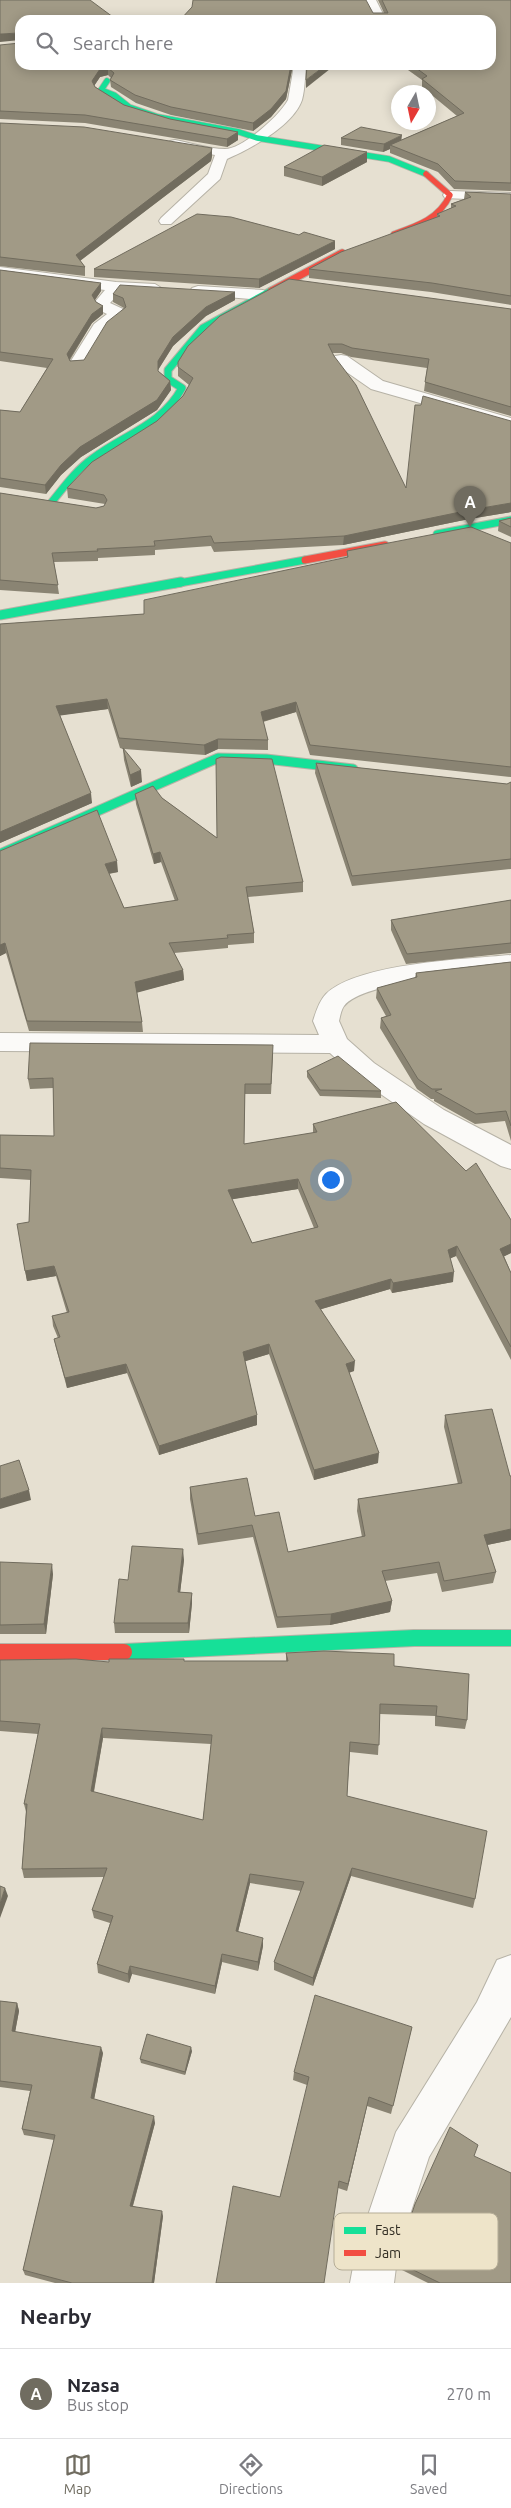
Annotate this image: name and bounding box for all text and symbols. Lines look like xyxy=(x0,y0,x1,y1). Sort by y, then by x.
search box xyxy=(15,15,496,70)
icon: search xyxy=(33,29,61,57)
text: Search here xyxy=(73,32,173,54)
north arrow xyxy=(391,85,436,130)
pin: A xyxy=(454,486,486,527)
your location xyxy=(318,1167,344,1193)
legend xyxy=(334,2213,498,2270)
text: Fast xyxy=(375,2222,401,2238)
text: Jam xyxy=(375,2245,401,2261)
text: Nearby xyxy=(20,2304,91,2328)
text: Nzasa xyxy=(67,2374,120,2396)
text: A xyxy=(30,2385,42,2403)
text: 270 m xyxy=(446,2385,491,2403)
text: Bus stop xyxy=(67,2396,129,2414)
tab: Map xyxy=(64,2451,92,2497)
tab: Directions xyxy=(219,2451,283,2497)
tab: Saved xyxy=(410,2451,447,2497)

